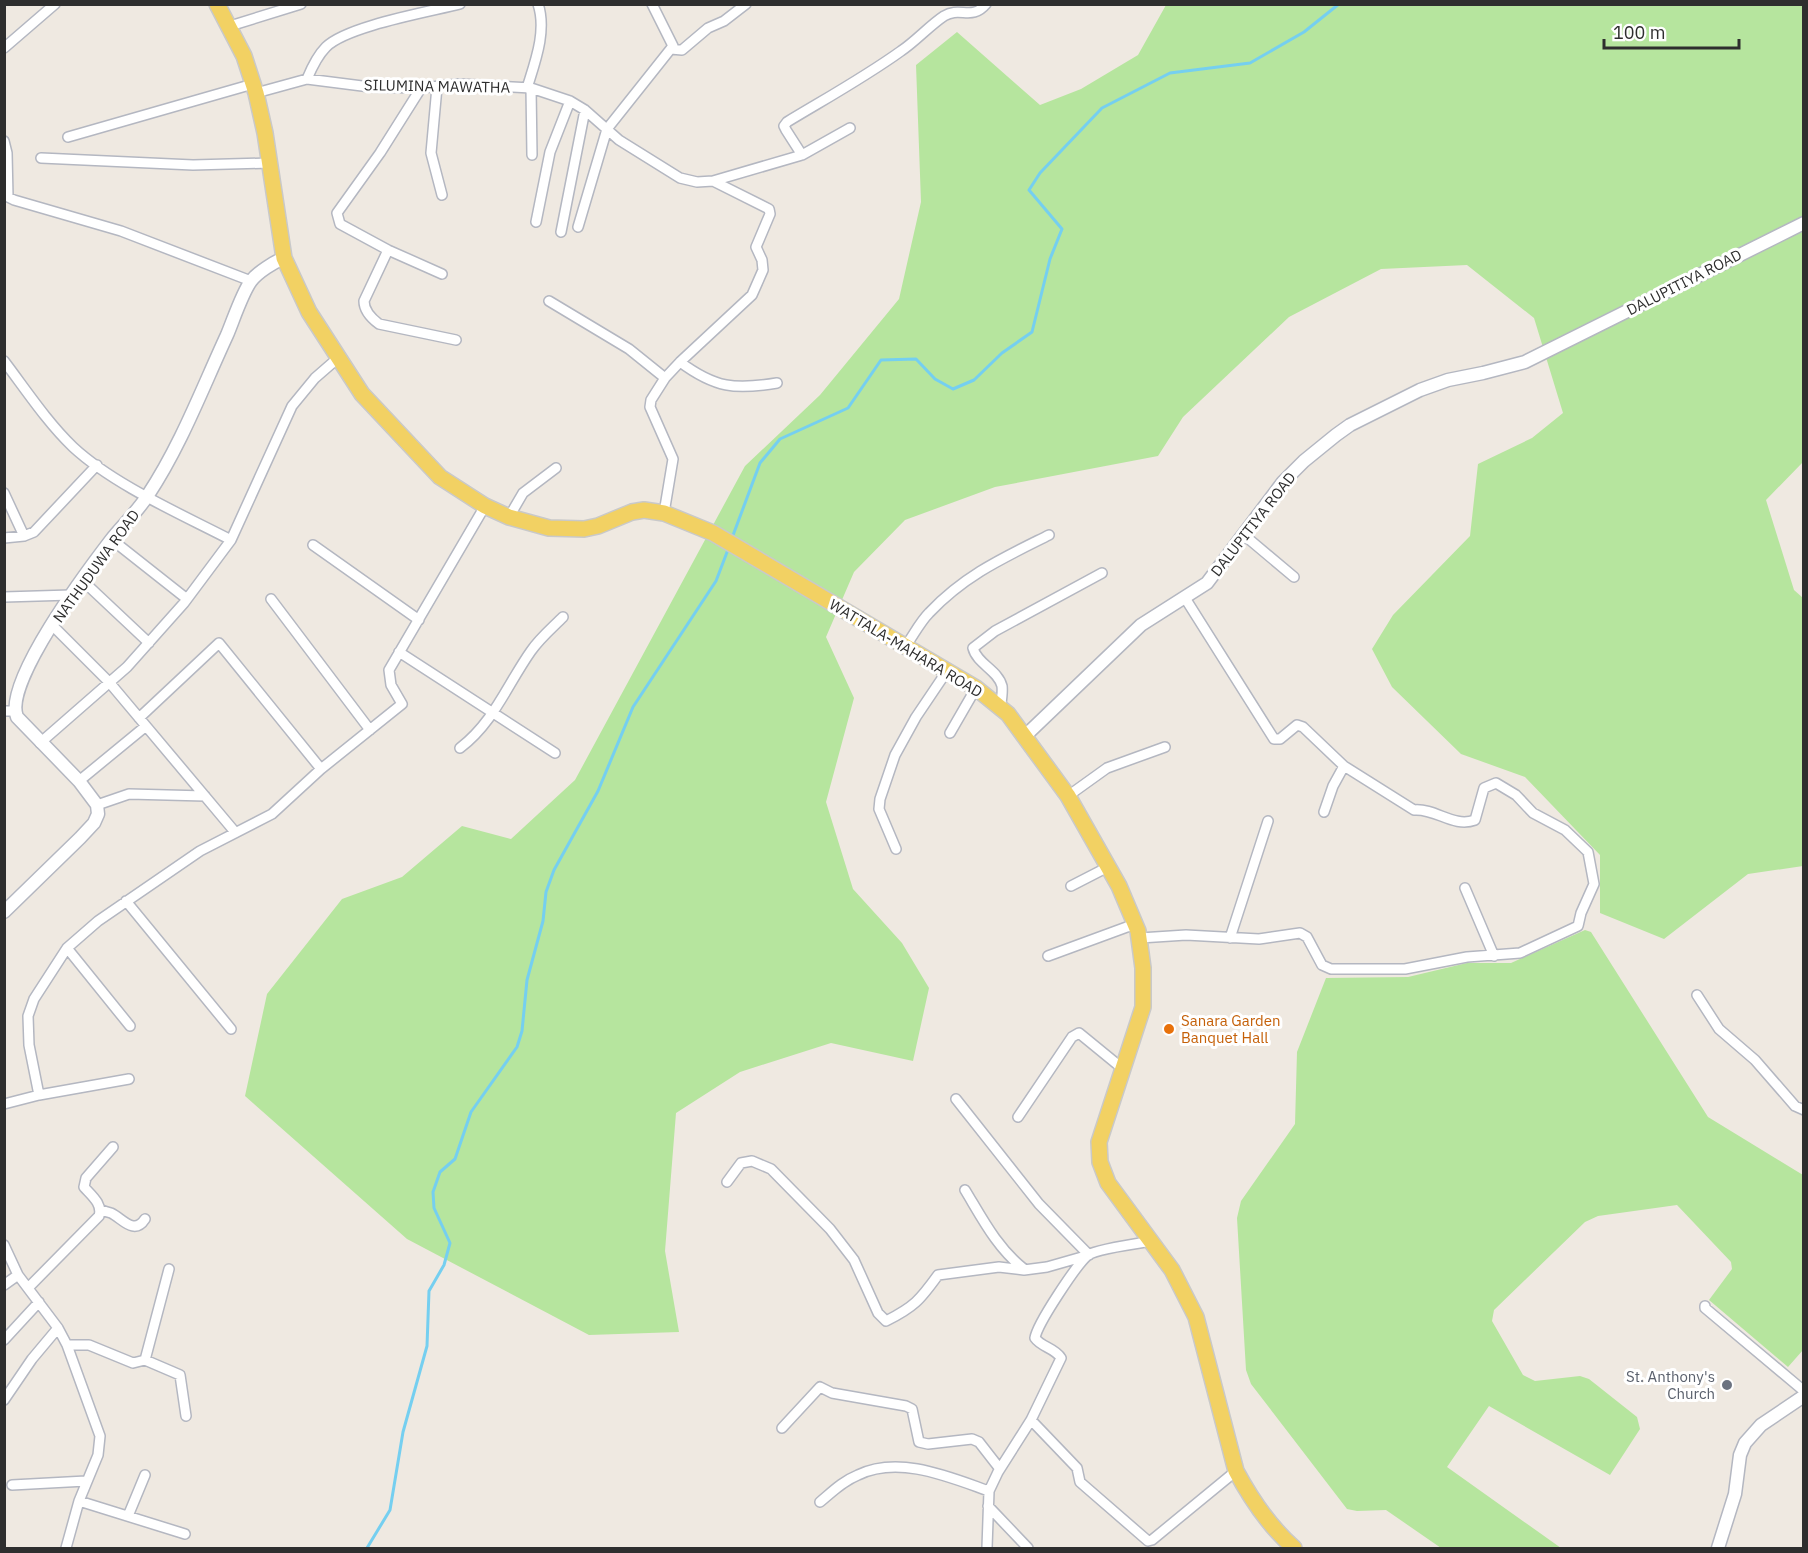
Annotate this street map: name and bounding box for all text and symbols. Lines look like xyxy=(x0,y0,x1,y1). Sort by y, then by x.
scale bar xyxy=(1604,12,1739,50)
text: 100 m xyxy=(1613,21,1665,44)
street label: SILUMINA MAWATHA xyxy=(364,75,511,97)
street label: DALUPITIYA ROAD xyxy=(1623,245,1745,319)
street label: DALUPITIYA ROAD xyxy=(1206,468,1300,580)
street label: NATHUDUWA ROAD xyxy=(49,506,143,626)
street label: WATTALA-MAHARA ROAD xyxy=(826,595,986,701)
place label: Sanara Garden Banquet Hall xyxy=(1181,1011,1281,1047)
marker: Sanara Garden Banquet Hall xyxy=(1162,1022,1176,1036)
place label: St. Anthony's Church xyxy=(1626,1367,1715,1403)
marker: St. Anthony's Church xyxy=(1720,1378,1734,1392)

